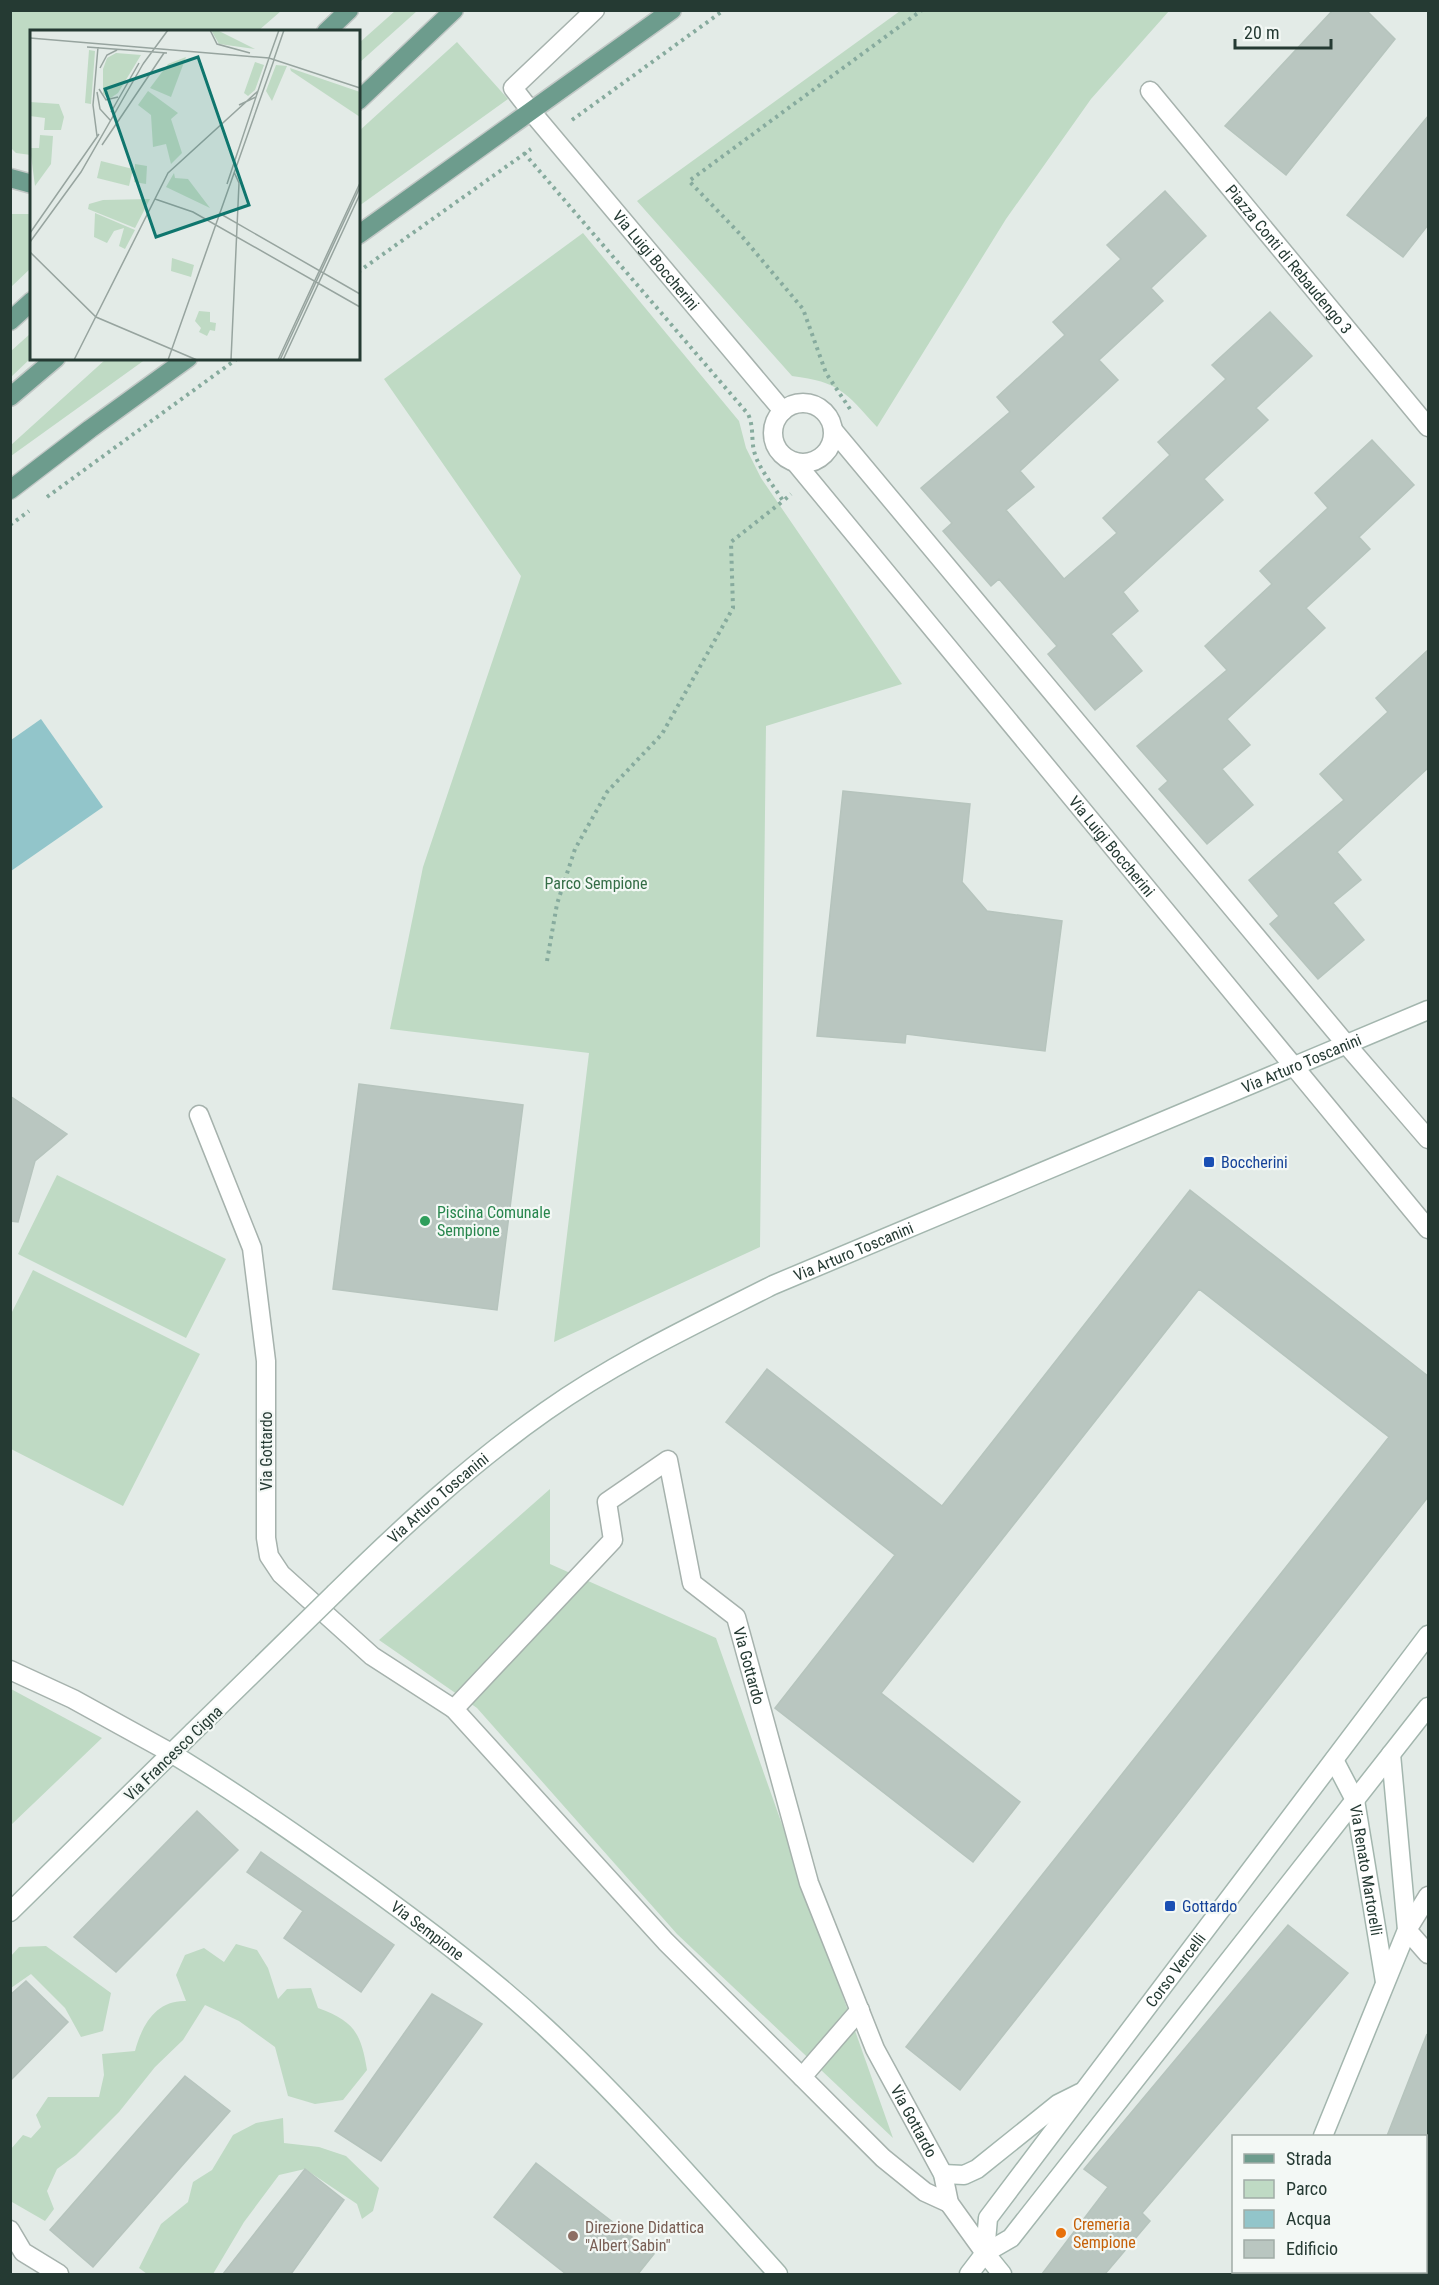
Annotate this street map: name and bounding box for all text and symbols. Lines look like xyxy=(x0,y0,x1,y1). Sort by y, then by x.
scale bar xyxy=(1235,12,1331,50)
text: 20 m xyxy=(1244,22,1279,43)
inset map xyxy=(30,30,360,360)
street label: Piazza Conti di Rebaudengo 3 xyxy=(1221,181,1356,338)
street label: Via Luigi Boccherini xyxy=(608,207,703,314)
street label: Via Luigi Boccherini xyxy=(1065,792,1159,901)
park label: Parco Sempione xyxy=(545,874,647,893)
street label: Via Arturo Toscanini xyxy=(1239,1030,1364,1097)
place label: Boccherini xyxy=(1221,1153,1288,1172)
marker: Boccherini xyxy=(1202,1155,1216,1169)
place label: Piscina Comunale Sempione xyxy=(437,1203,550,1240)
marker: Piscina Comunale Sempione xyxy=(418,1214,432,1228)
street label: Via Arturo Toscanini xyxy=(791,1218,916,1285)
street label: Via Gottardo xyxy=(257,1411,276,1491)
street label: Via Arturo Toscanini xyxy=(384,1449,492,1547)
street label: Via Gottardo xyxy=(729,1625,769,1707)
street label: Via Francesco Cigna xyxy=(120,1702,226,1805)
street label: Via Renato Martorelli xyxy=(1346,1803,1386,1937)
street label: Via Sempione xyxy=(387,1897,468,1964)
place label: Gottardo xyxy=(1182,1897,1237,1916)
marker: Gottardo xyxy=(1163,1899,1177,1913)
street label: Corso Vercelli xyxy=(1142,1929,1210,2011)
street label: Via Gottardo xyxy=(886,2082,941,2161)
legend xyxy=(1232,2135,1427,2273)
text: Strada xyxy=(1286,2148,1332,2169)
text: Parco xyxy=(1286,2178,1327,2199)
text: Acqua xyxy=(1286,2208,1331,2229)
place label: Cremeria Sempione xyxy=(1073,2215,1136,2252)
place label: Direzione Didattica "Albert Sabin" xyxy=(585,2218,704,2255)
marker: Cremeria Sempione xyxy=(1054,2226,1068,2240)
marker: Direzione Didattica "Albert Sabin" xyxy=(566,2229,580,2243)
text: Edificio xyxy=(1286,2238,1338,2259)

